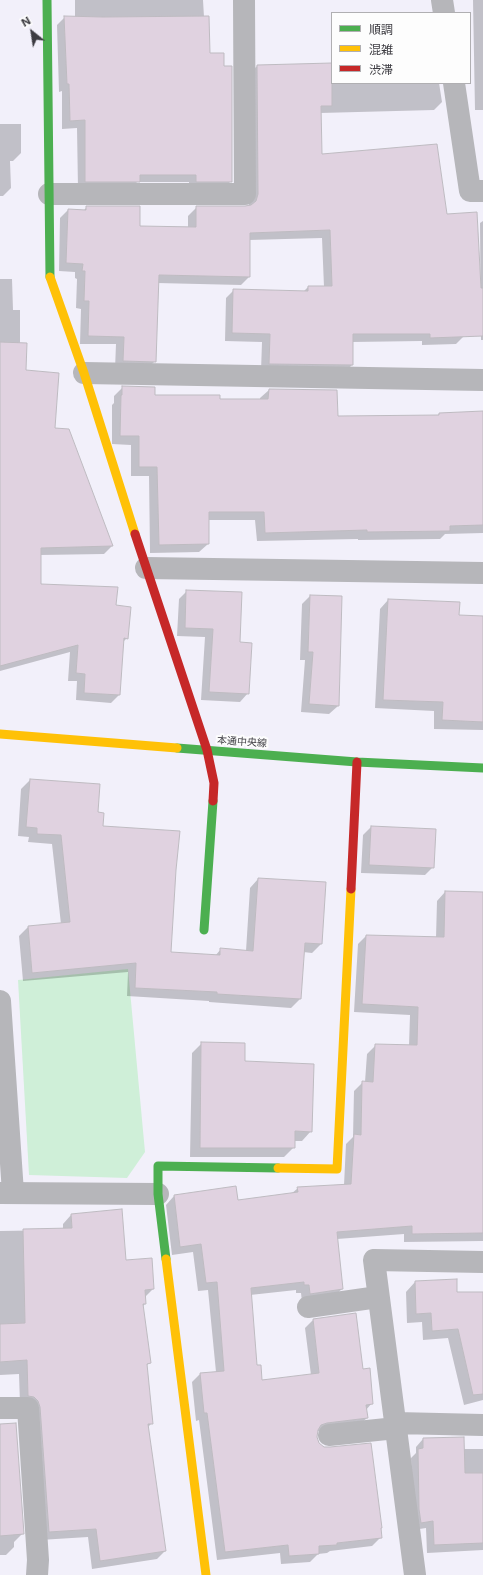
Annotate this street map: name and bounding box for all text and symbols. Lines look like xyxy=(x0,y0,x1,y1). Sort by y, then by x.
north arrow xyxy=(12,12,52,52)
legend xyxy=(331,12,471,84)
text: N xyxy=(19,13,33,30)
text: 順調 xyxy=(369,22,393,37)
text: 混雑 xyxy=(369,42,393,57)
text: 渋滞 xyxy=(369,62,393,77)
street label: 本通中央線 xyxy=(217,734,267,750)

